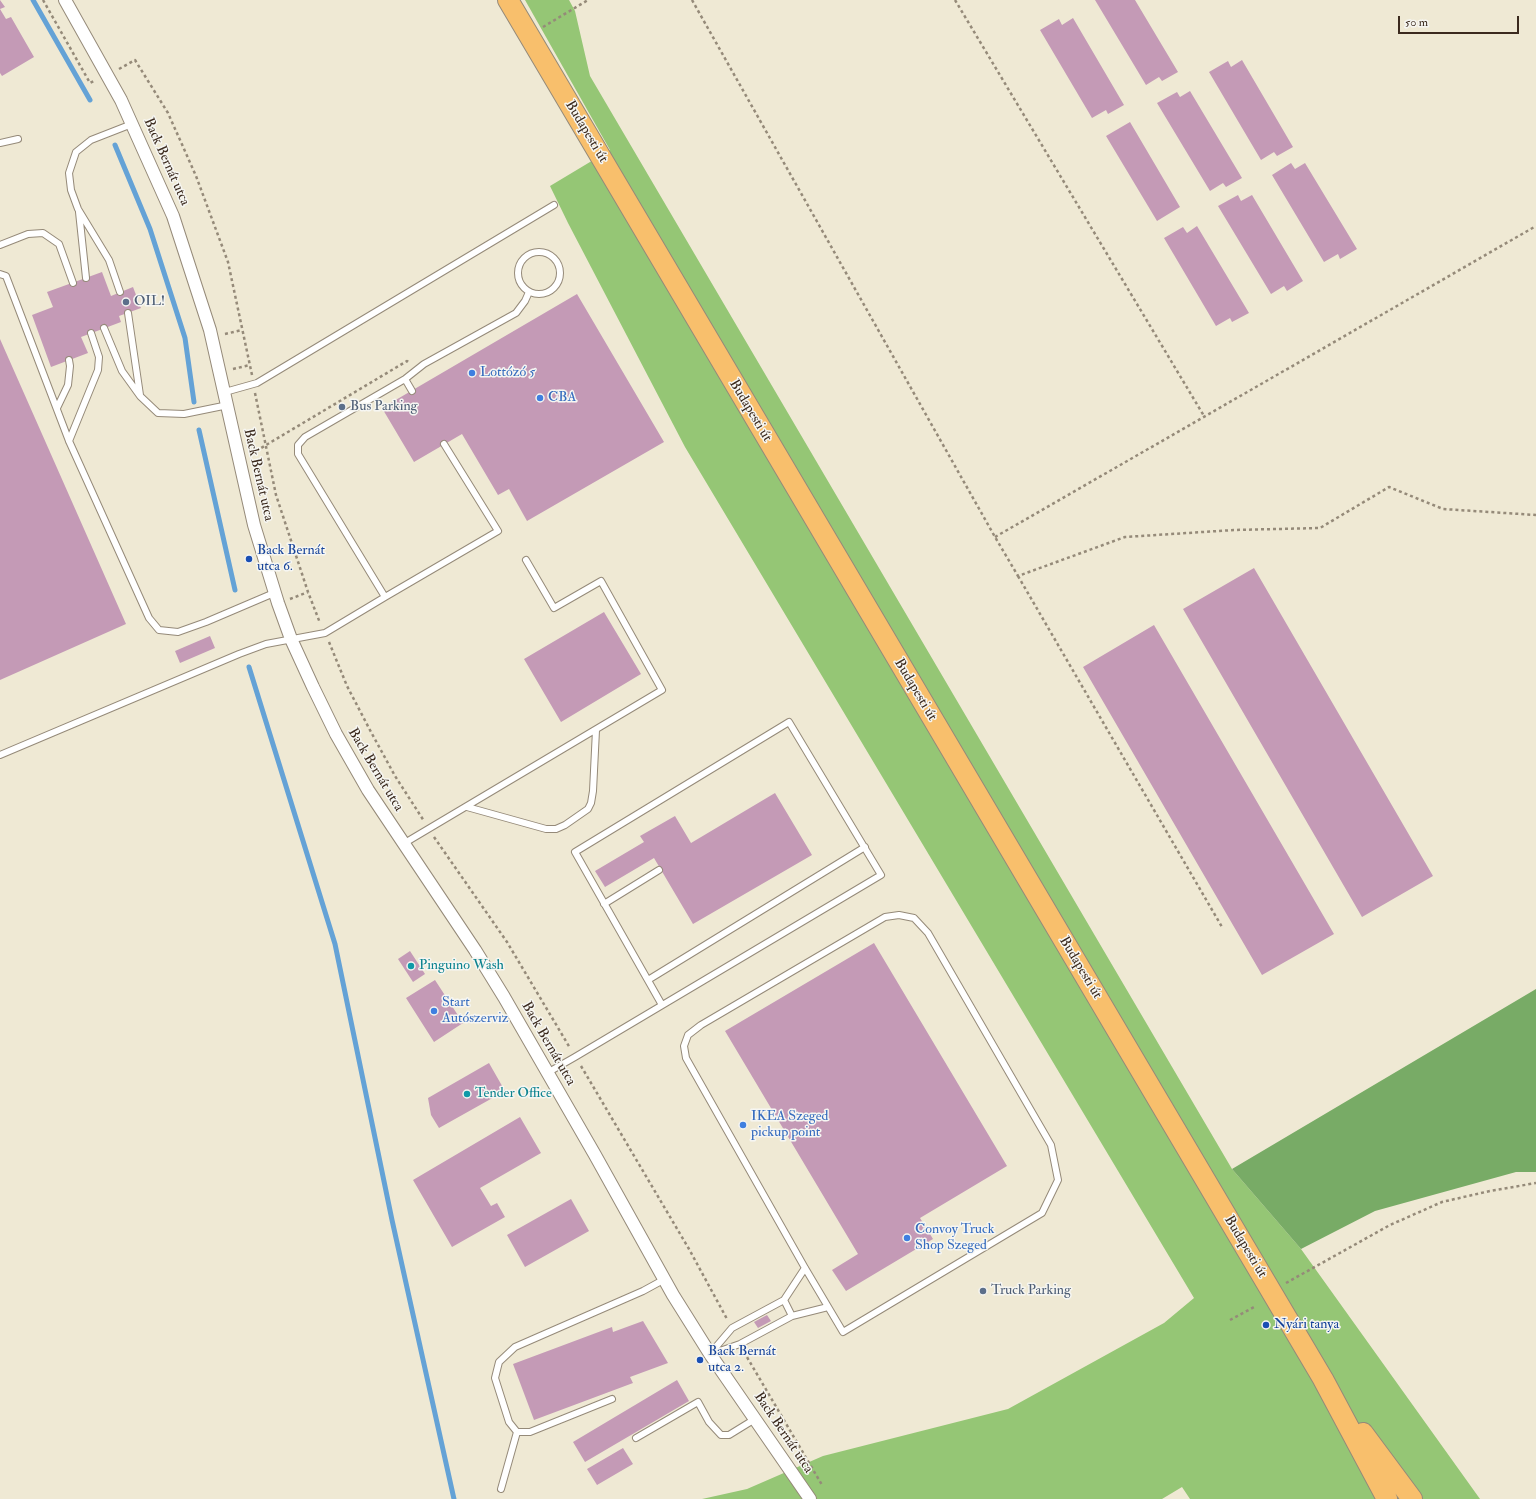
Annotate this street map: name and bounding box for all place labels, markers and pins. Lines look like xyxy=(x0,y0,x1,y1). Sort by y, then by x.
place label: OIL! xyxy=(134,294,165,310)
marker: OIL! xyxy=(121,297,131,307)
place label: Lottózó 5 xyxy=(480,365,535,381)
marker: Lottózó 5 xyxy=(467,368,477,378)
place label: CBA xyxy=(548,390,576,406)
marker: CBA xyxy=(535,393,545,403)
place label: Bus Parking xyxy=(350,399,417,415)
marker: Bus Parking xyxy=(337,402,347,412)
place label: Back Bernát utca 6. xyxy=(257,543,325,576)
marker: Back Bernát utca 6. xyxy=(244,554,254,564)
place label: Pinguino Wash xyxy=(419,958,504,974)
marker: Pinguino Wash xyxy=(406,961,416,971)
place label: Start Autószerviz xyxy=(442,995,509,1028)
marker: Start Autószerviz xyxy=(429,1006,439,1016)
place label: Tender Office xyxy=(475,1086,552,1102)
marker: Tender Office xyxy=(462,1089,472,1099)
place label: IKEA Szeged pickup point xyxy=(751,1109,828,1142)
marker: IKEA Szeged pickup point xyxy=(738,1120,748,1130)
place label: Convoy Truck Shop Szeged xyxy=(915,1222,994,1254)
marker: Convoy Truck Shop Szeged xyxy=(902,1233,912,1243)
place label: Truck Parking xyxy=(991,1283,1071,1299)
marker: Truck Parking xyxy=(978,1286,988,1296)
place label: Nyári tanya xyxy=(1274,1317,1339,1333)
marker: Nyári tanya xyxy=(1261,1320,1271,1330)
place label: Back Bernát utca 2. xyxy=(708,1344,776,1376)
marker: Back Bernát utca 2. xyxy=(695,1355,705,1365)

